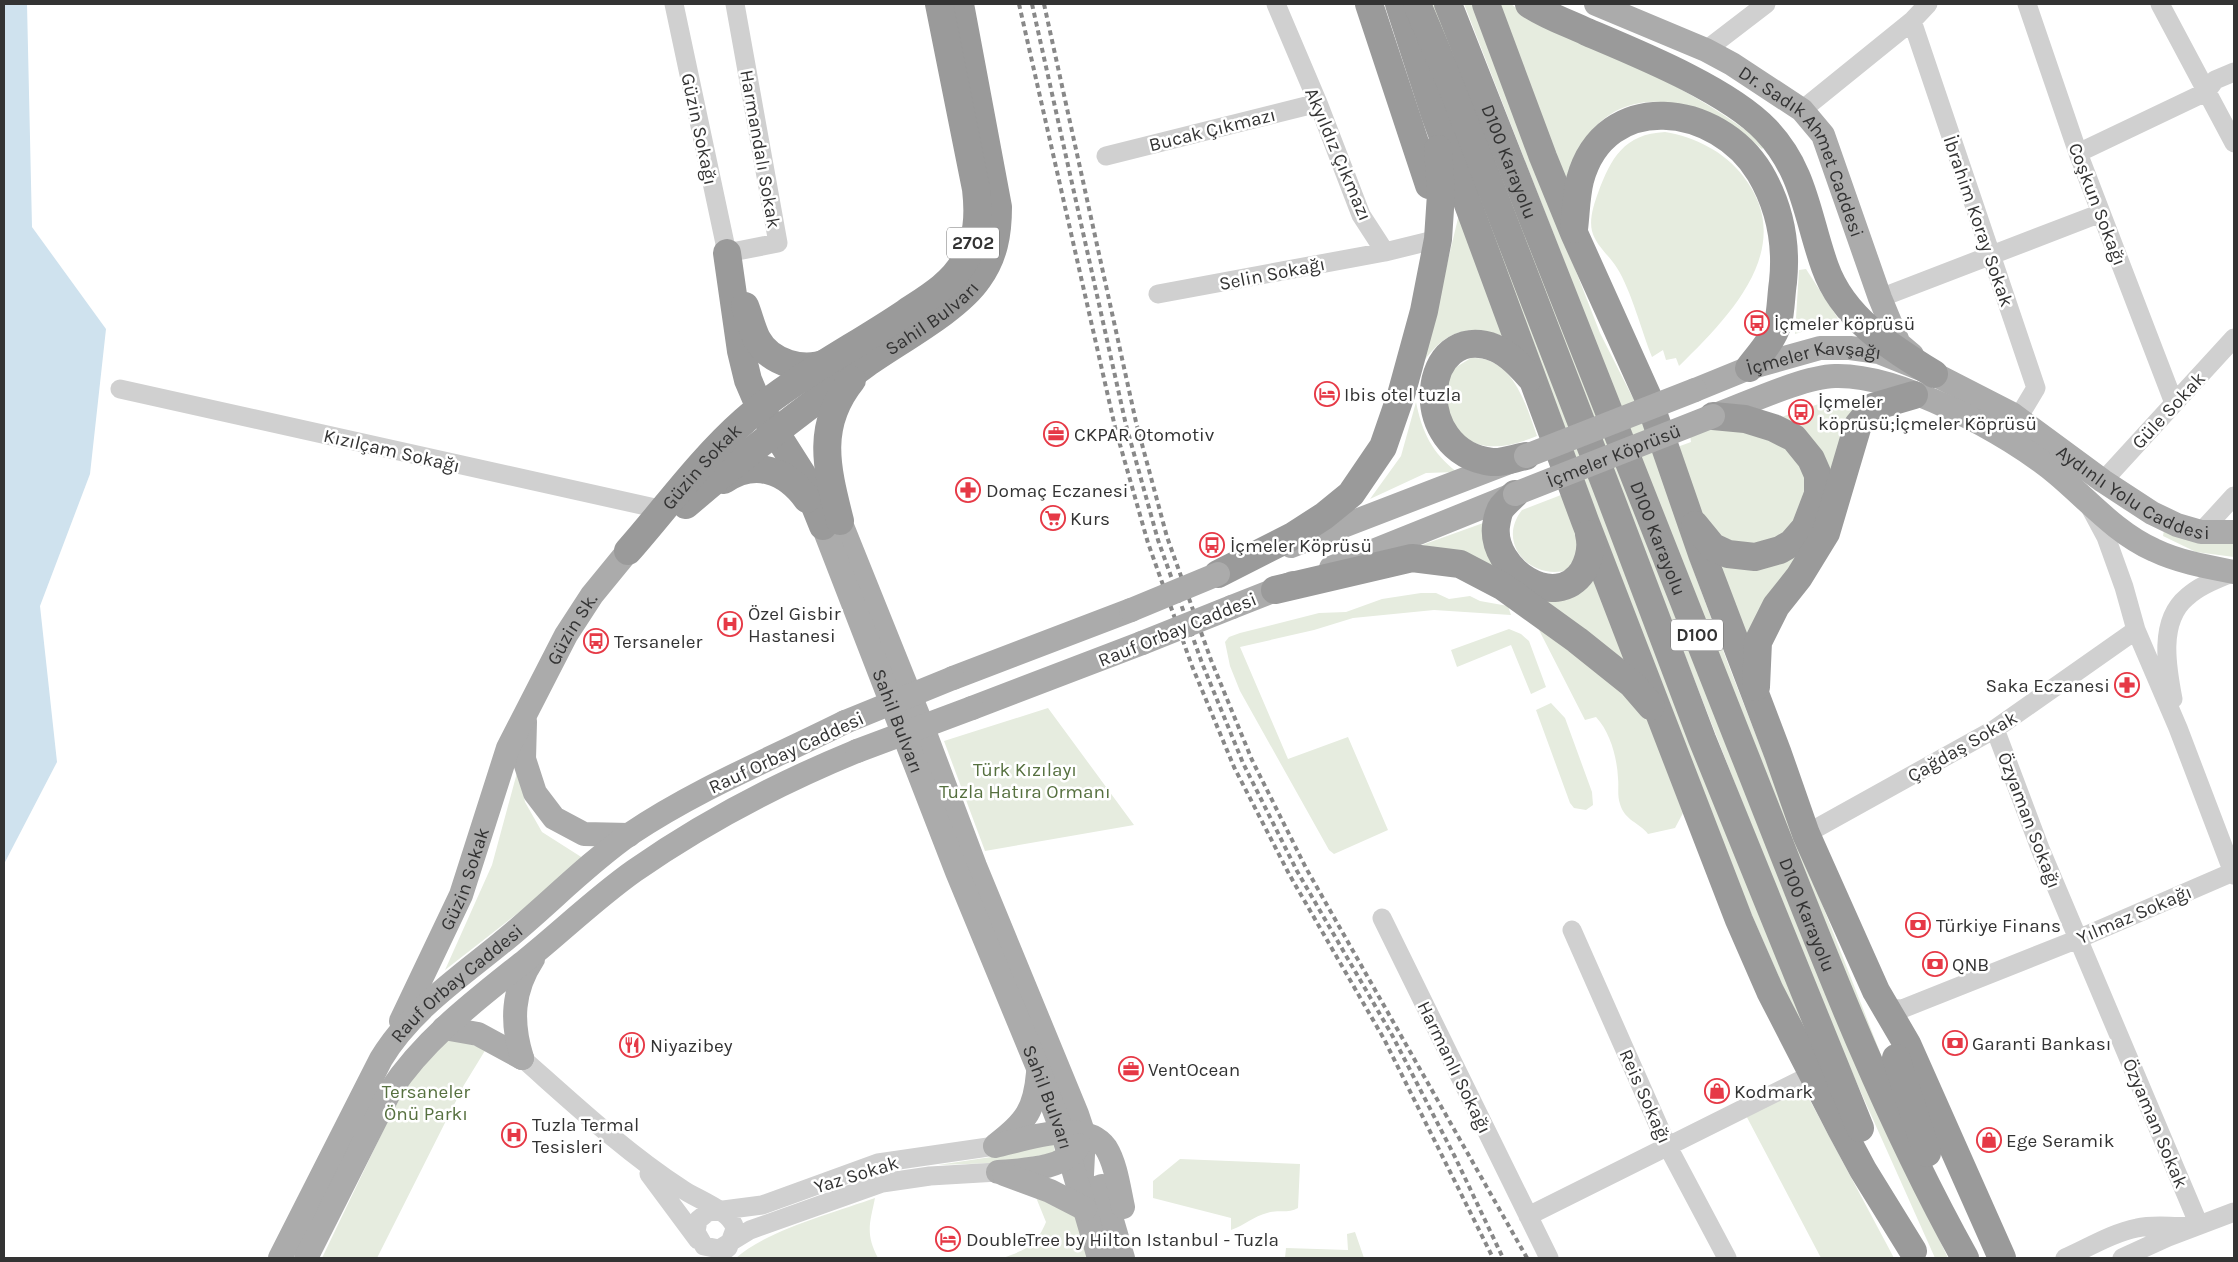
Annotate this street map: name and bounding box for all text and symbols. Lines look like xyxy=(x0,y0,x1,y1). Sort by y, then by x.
street label: Dr. Sadık Ahmet Caddesi xyxy=(1734,61,1868,240)
street label: Harmandalı Sokak xyxy=(735,68,785,230)
street label: Güzin Sokağı xyxy=(676,71,722,187)
street label: Akyıldız Çıkmazı xyxy=(1300,84,1376,224)
street label: D100 Karayolu xyxy=(1476,101,1541,222)
street label: Bucak Çıkmazı xyxy=(1147,104,1278,156)
street label: İbrahim Koray Sokak xyxy=(1938,133,2018,310)
street label: Coşkun Sokağı xyxy=(2064,140,2131,269)
road number: 2702 xyxy=(947,228,999,258)
street label: Selin Sokağı xyxy=(1217,253,1327,295)
street label: Sahil Bulvarı xyxy=(881,277,984,360)
bus stop icon: İçmeler köprüsü xyxy=(1744,310,1770,336)
place label: İçmeler köprüsü xyxy=(1774,313,1915,335)
street label: İçmeler Kavşağı xyxy=(1744,337,1883,380)
street label: Güle Sokak xyxy=(2128,367,2210,454)
hotel icon: Ibis otel tuzla xyxy=(1314,381,1340,407)
place label: Ibis otel tuzla xyxy=(1344,384,1461,406)
place label: İçmeler köprüsü;İçmeler Köprüsü xyxy=(1818,391,2037,435)
bus stop icon: İçmeler köprüsü;İçmeler Köprüsü xyxy=(1788,399,1814,425)
street label: Güzin Sokak xyxy=(658,419,746,514)
street label: İçmeler Köprüsü xyxy=(1544,420,1684,492)
office icon: CKPAR Otomotiv xyxy=(1043,421,1069,447)
place label: CKPAR Otomotiv xyxy=(1074,424,1215,446)
street label: Kızılçam Sokağı xyxy=(321,425,462,477)
street label: Aydınlı Yolu Caddesi xyxy=(2052,441,2210,544)
pharmacy icon: Domaç Eczanesi xyxy=(955,477,981,503)
street label: D100 Karayolu xyxy=(1625,478,1690,599)
place label: Domaç Eczanesi xyxy=(986,480,1128,502)
supermarket icon: Kurs xyxy=(1040,505,1066,531)
place label: Kurs xyxy=(1070,508,1110,530)
bus stop icon: İçmeler Köprüsü xyxy=(1199,532,1225,558)
place label: İçmeler Köprüsü xyxy=(1230,535,1372,557)
street label: Rauf Orbay Caddesi xyxy=(1095,588,1260,672)
street label: Güzin Sk. xyxy=(543,589,602,669)
place label: Özel Gisbir Hastanesi xyxy=(748,603,841,647)
hospital icon: Özel Gisbir Hastanesi xyxy=(717,611,743,637)
road number: D100 xyxy=(1671,620,1723,650)
bus stop icon: Tersaneler xyxy=(583,628,609,654)
place label: Tersaneler xyxy=(614,631,702,653)
street label: Sahil Bulvarı xyxy=(867,666,928,777)
pharmacy icon: Saka Eczanesi xyxy=(2114,672,2140,698)
place label: Saka Eczanesi xyxy=(1986,675,2110,697)
street label: Çağdaş Sokak xyxy=(1904,706,2021,787)
street label: Rauf Orbay Caddesi xyxy=(705,707,868,799)
street label: Özyaman Sokağı xyxy=(1993,749,2065,892)
park label: Türk Kızılayı Tuzla Hatıra Ormanı xyxy=(939,759,1111,803)
street label: Güzin Sokak xyxy=(436,824,494,934)
street label: D100 Karayolu xyxy=(1774,854,1840,975)
street label: Yılmaz Sokağı xyxy=(2074,881,2195,949)
bank icon: Türkiye Finans xyxy=(1905,912,1931,938)
place label: Türkiye Finans xyxy=(1936,915,2061,937)
street label: Rauf Orbay Caddesi xyxy=(386,920,528,1047)
bank icon: QNB xyxy=(1922,951,1948,977)
place label: QNB xyxy=(1952,954,1989,976)
street label: Harmanlı Sokağı xyxy=(1413,998,1496,1137)
bank icon: Garanti Bankası xyxy=(1942,1030,1968,1056)
restaurant icon: Niyazibey xyxy=(619,1032,645,1058)
place label: Garanti Bankası xyxy=(1972,1033,2111,1055)
place label: Niyazibey xyxy=(650,1035,733,1057)
street label: Sahil Bulvarı xyxy=(1018,1042,1077,1152)
street label: Reis Sokağı xyxy=(1615,1046,1676,1147)
street label: Özyaman Sokak xyxy=(2118,1055,2192,1192)
office icon: VentOcean xyxy=(1118,1056,1144,1082)
place label: VentOcean xyxy=(1148,1059,1240,1081)
shop icon: Kodmark xyxy=(1704,1078,1730,1104)
park label: Tersaneler Önü Parkı xyxy=(382,1081,470,1125)
place label: Kodmark xyxy=(1734,1081,1813,1103)
place label: Tuzla Termal Tesisleri xyxy=(532,1114,639,1158)
hospital icon: Tuzla Termal Tesisleri xyxy=(501,1122,527,1148)
shop icon: Ege Seramik xyxy=(1976,1127,2002,1153)
place label: Ege Seramik xyxy=(2006,1130,2115,1152)
street label: Yaz Sokak xyxy=(811,1152,901,1198)
hotel icon: DoubleTree by Hilton Istanbul - Tuzla xyxy=(935,1226,961,1252)
place label: DoubleTree by Hilton Istanbul - Tuzla xyxy=(966,1229,1279,1251)

